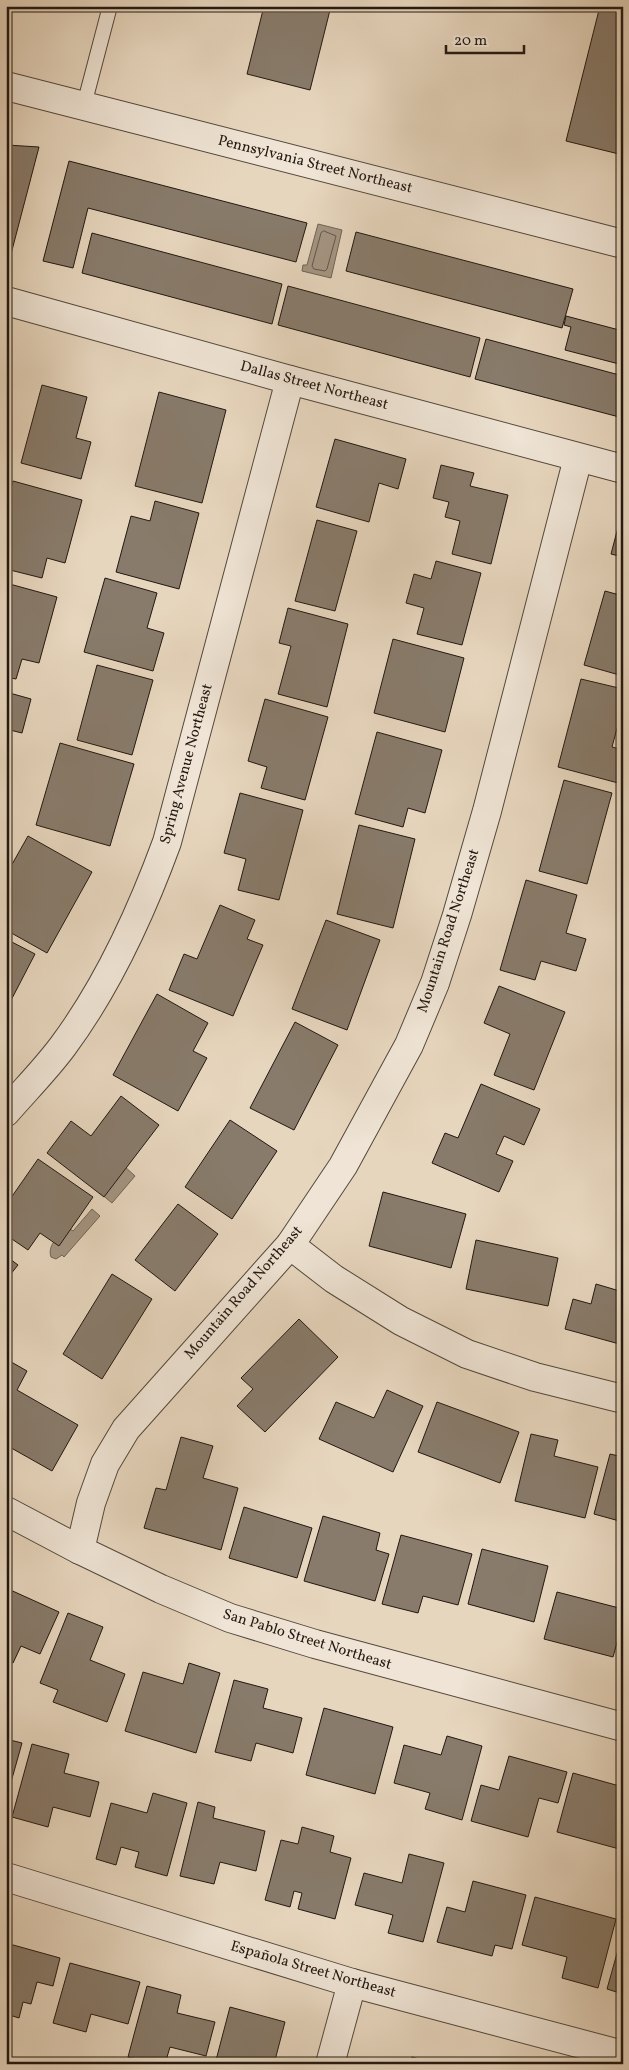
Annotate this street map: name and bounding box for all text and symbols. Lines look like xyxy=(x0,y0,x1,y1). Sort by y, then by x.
scale bar xyxy=(446,22,524,54)
text: 20 m xyxy=(454,31,487,52)
street label: Pennsylvania Street Northeast xyxy=(216,131,414,199)
street label: Dallas Street Northeast xyxy=(238,356,390,416)
street label: Spring Avenue Northeast xyxy=(155,681,219,847)
street label: Mountain Road Northeast xyxy=(413,846,485,1016)
street label: Mountain Road Northeast xyxy=(180,1222,308,1364)
street label: San Pablo Street Northeast xyxy=(220,1604,394,1676)
street label: Española Street Northeast xyxy=(228,1936,398,2004)

